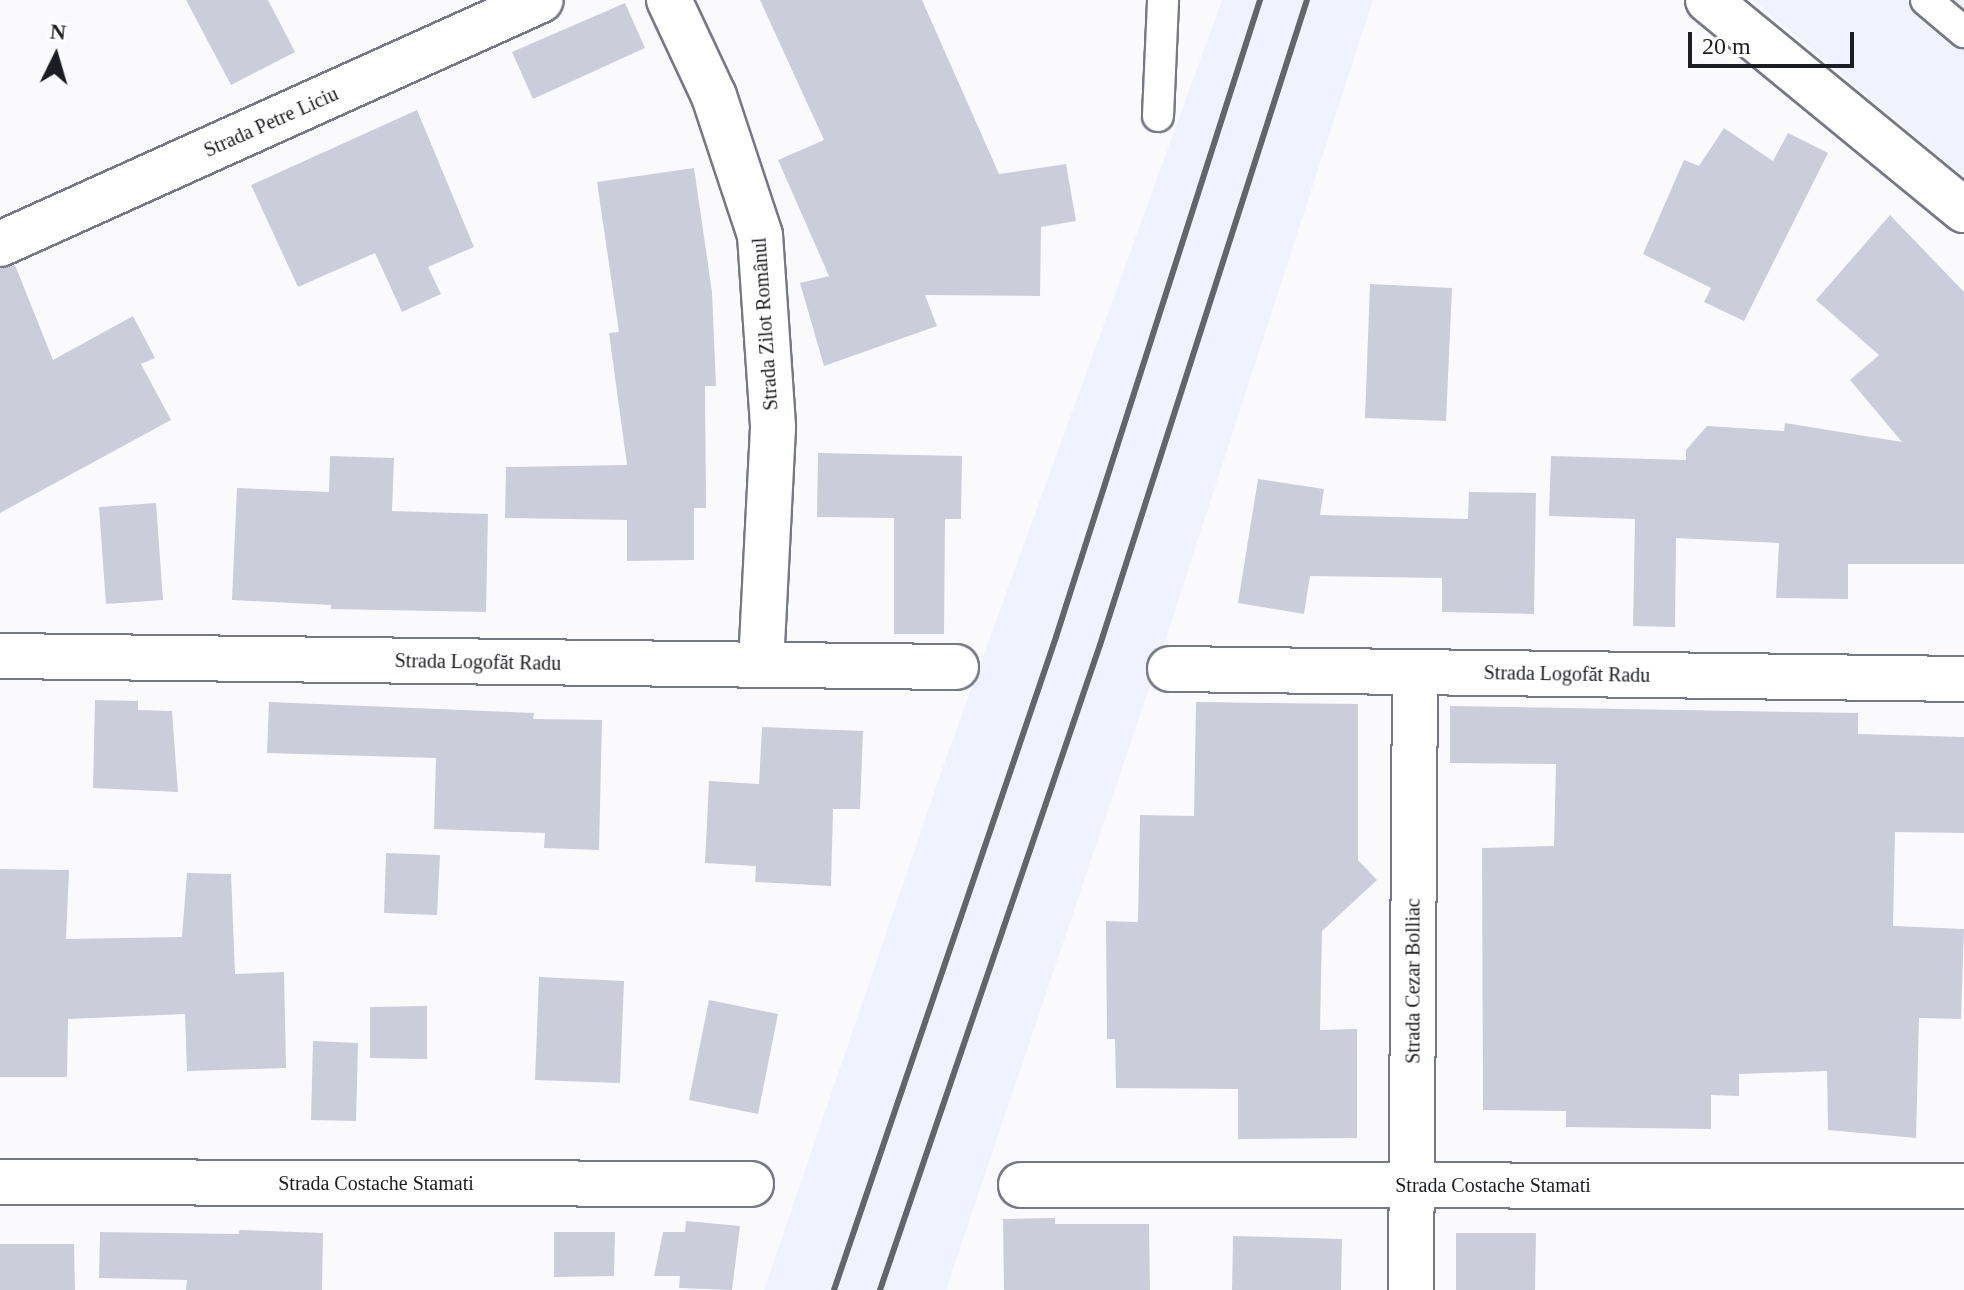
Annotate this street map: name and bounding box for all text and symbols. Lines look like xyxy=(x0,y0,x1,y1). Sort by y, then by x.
north arrow xyxy=(16,16,96,96)
scale bar xyxy=(1692,16,1858,66)
text: N xyxy=(49,18,67,45)
text: 20 m xyxy=(1702,33,1751,59)
street label: Strada Petre Liciu xyxy=(200,82,342,162)
street label: Strada Zilot Românul xyxy=(747,237,783,411)
street label: Strada Logofăt Radu xyxy=(394,649,562,675)
street label: Strada Logofăt Radu xyxy=(1483,661,1651,687)
street label: Strada Cezar Bolliac xyxy=(1401,898,1425,1064)
street label: Strada Costache Stamati xyxy=(278,1171,474,1195)
street label: Strada Costache Stamati xyxy=(1395,1173,1591,1197)

